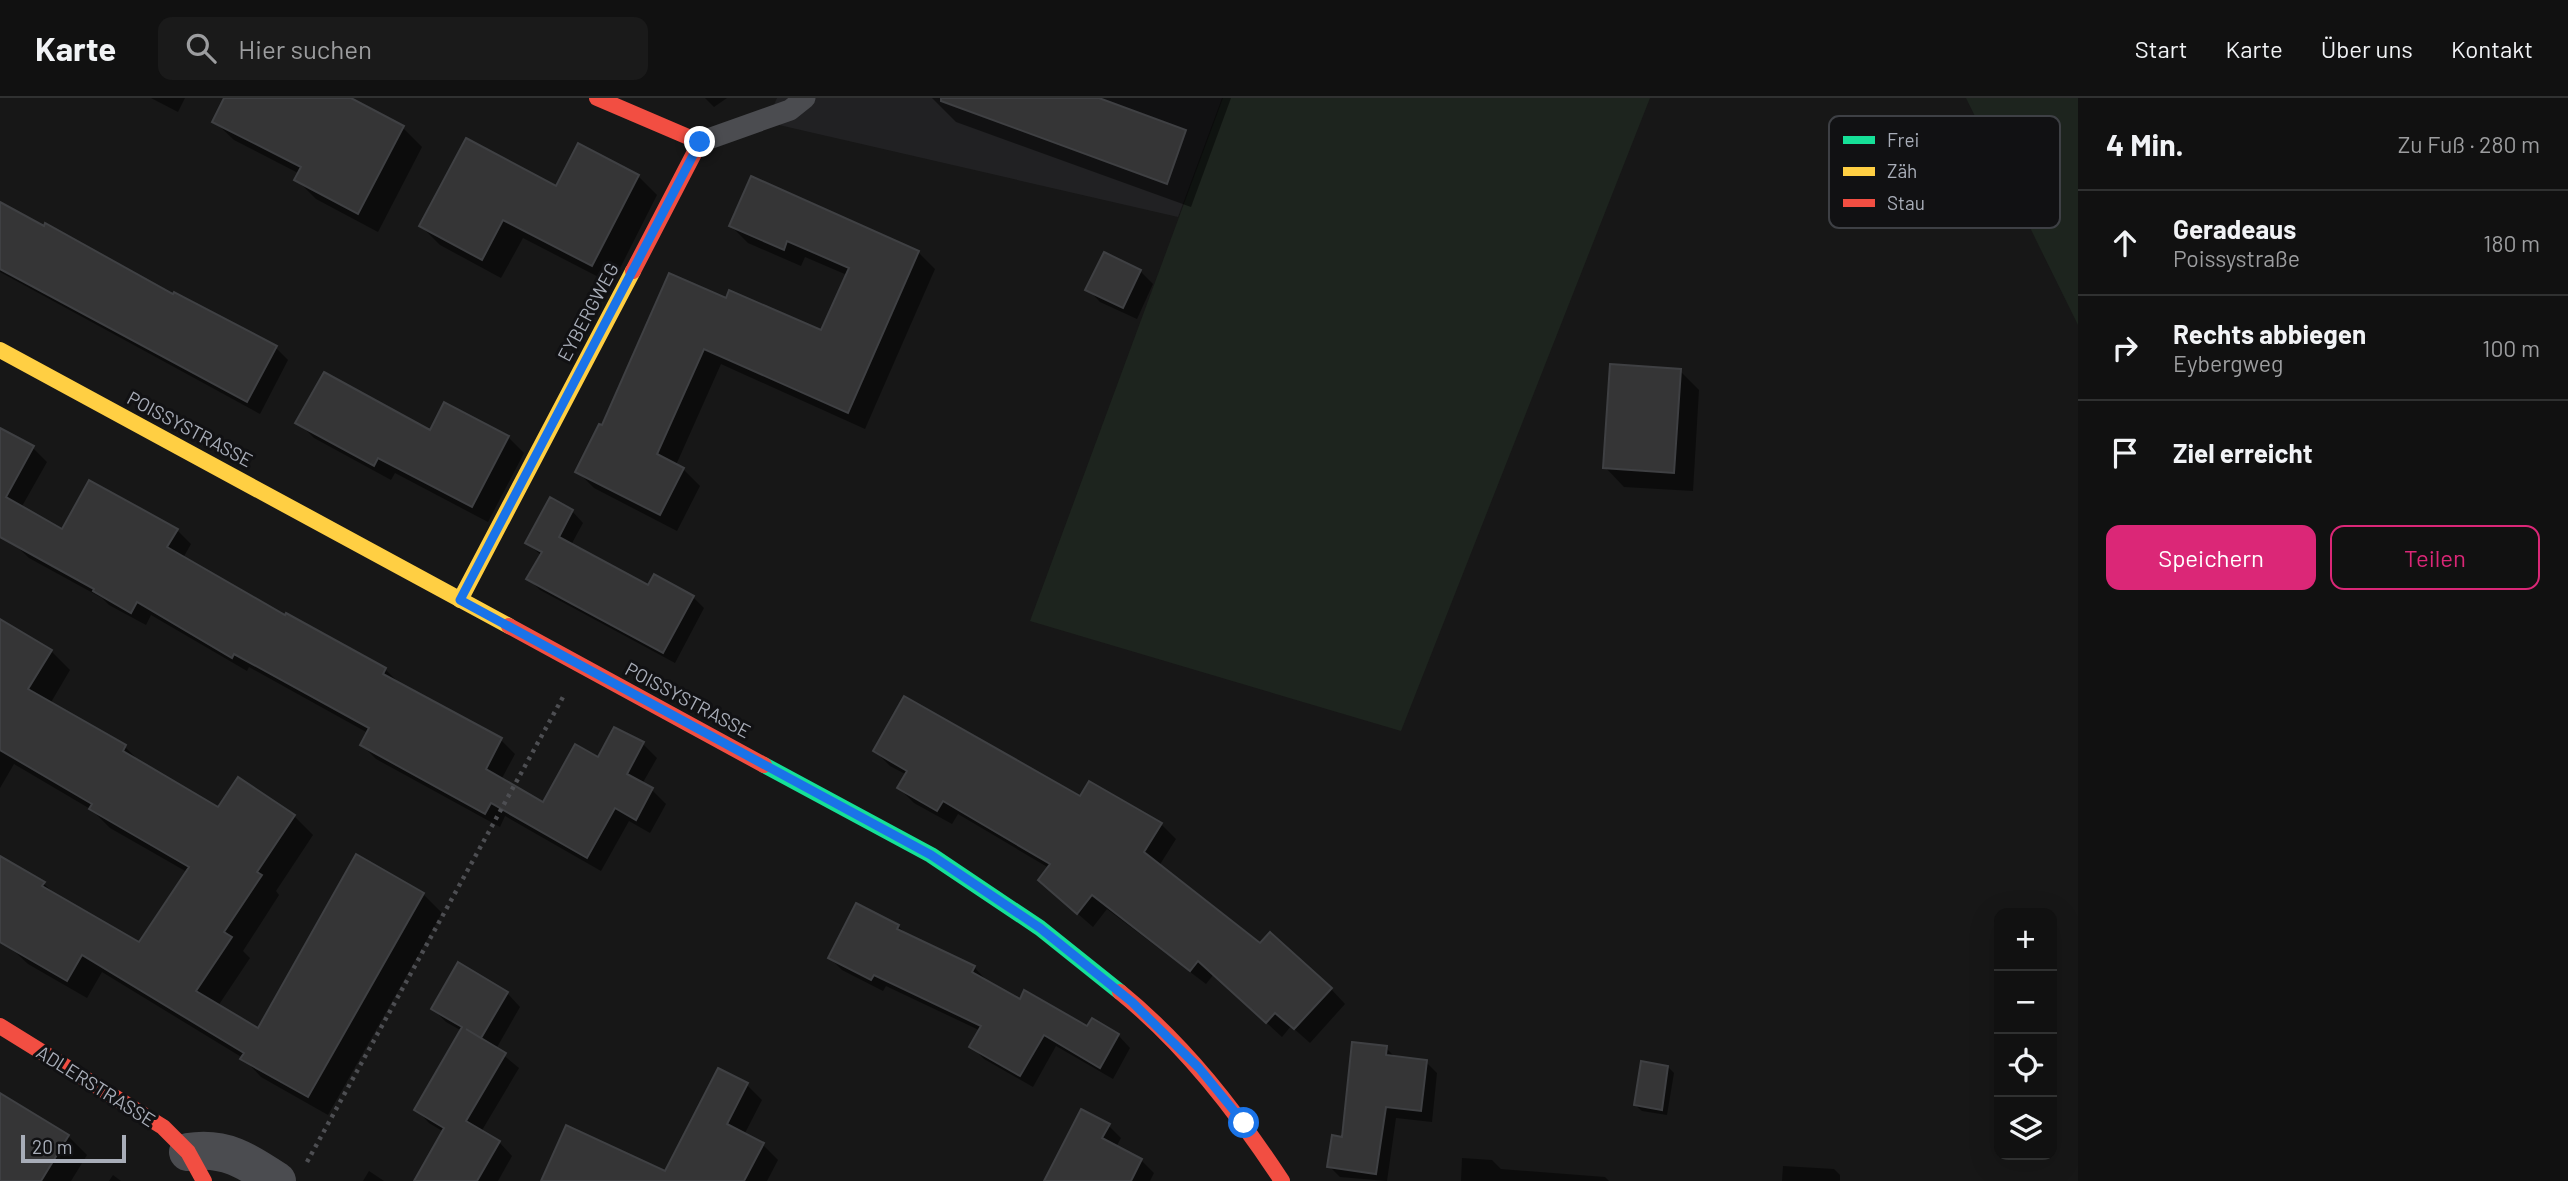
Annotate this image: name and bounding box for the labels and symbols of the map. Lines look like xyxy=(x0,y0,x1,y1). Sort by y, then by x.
legend xyxy=(1829,116,2060,228)
route end xyxy=(684,126,715,157)
text: Frei xyxy=(1887,128,1919,151)
text: Zäh xyxy=(1887,159,1917,182)
text: Stau xyxy=(1887,191,1925,214)
street label: EYBERGWEG xyxy=(552,259,623,365)
street label: POISSYSTRASSE xyxy=(124,386,257,471)
street label: POISSYSTRASSE xyxy=(622,657,755,742)
street label: ADLERSTRASSE xyxy=(33,1040,160,1131)
route start xyxy=(1228,1107,1259,1138)
scale bar xyxy=(21,1132,126,1164)

